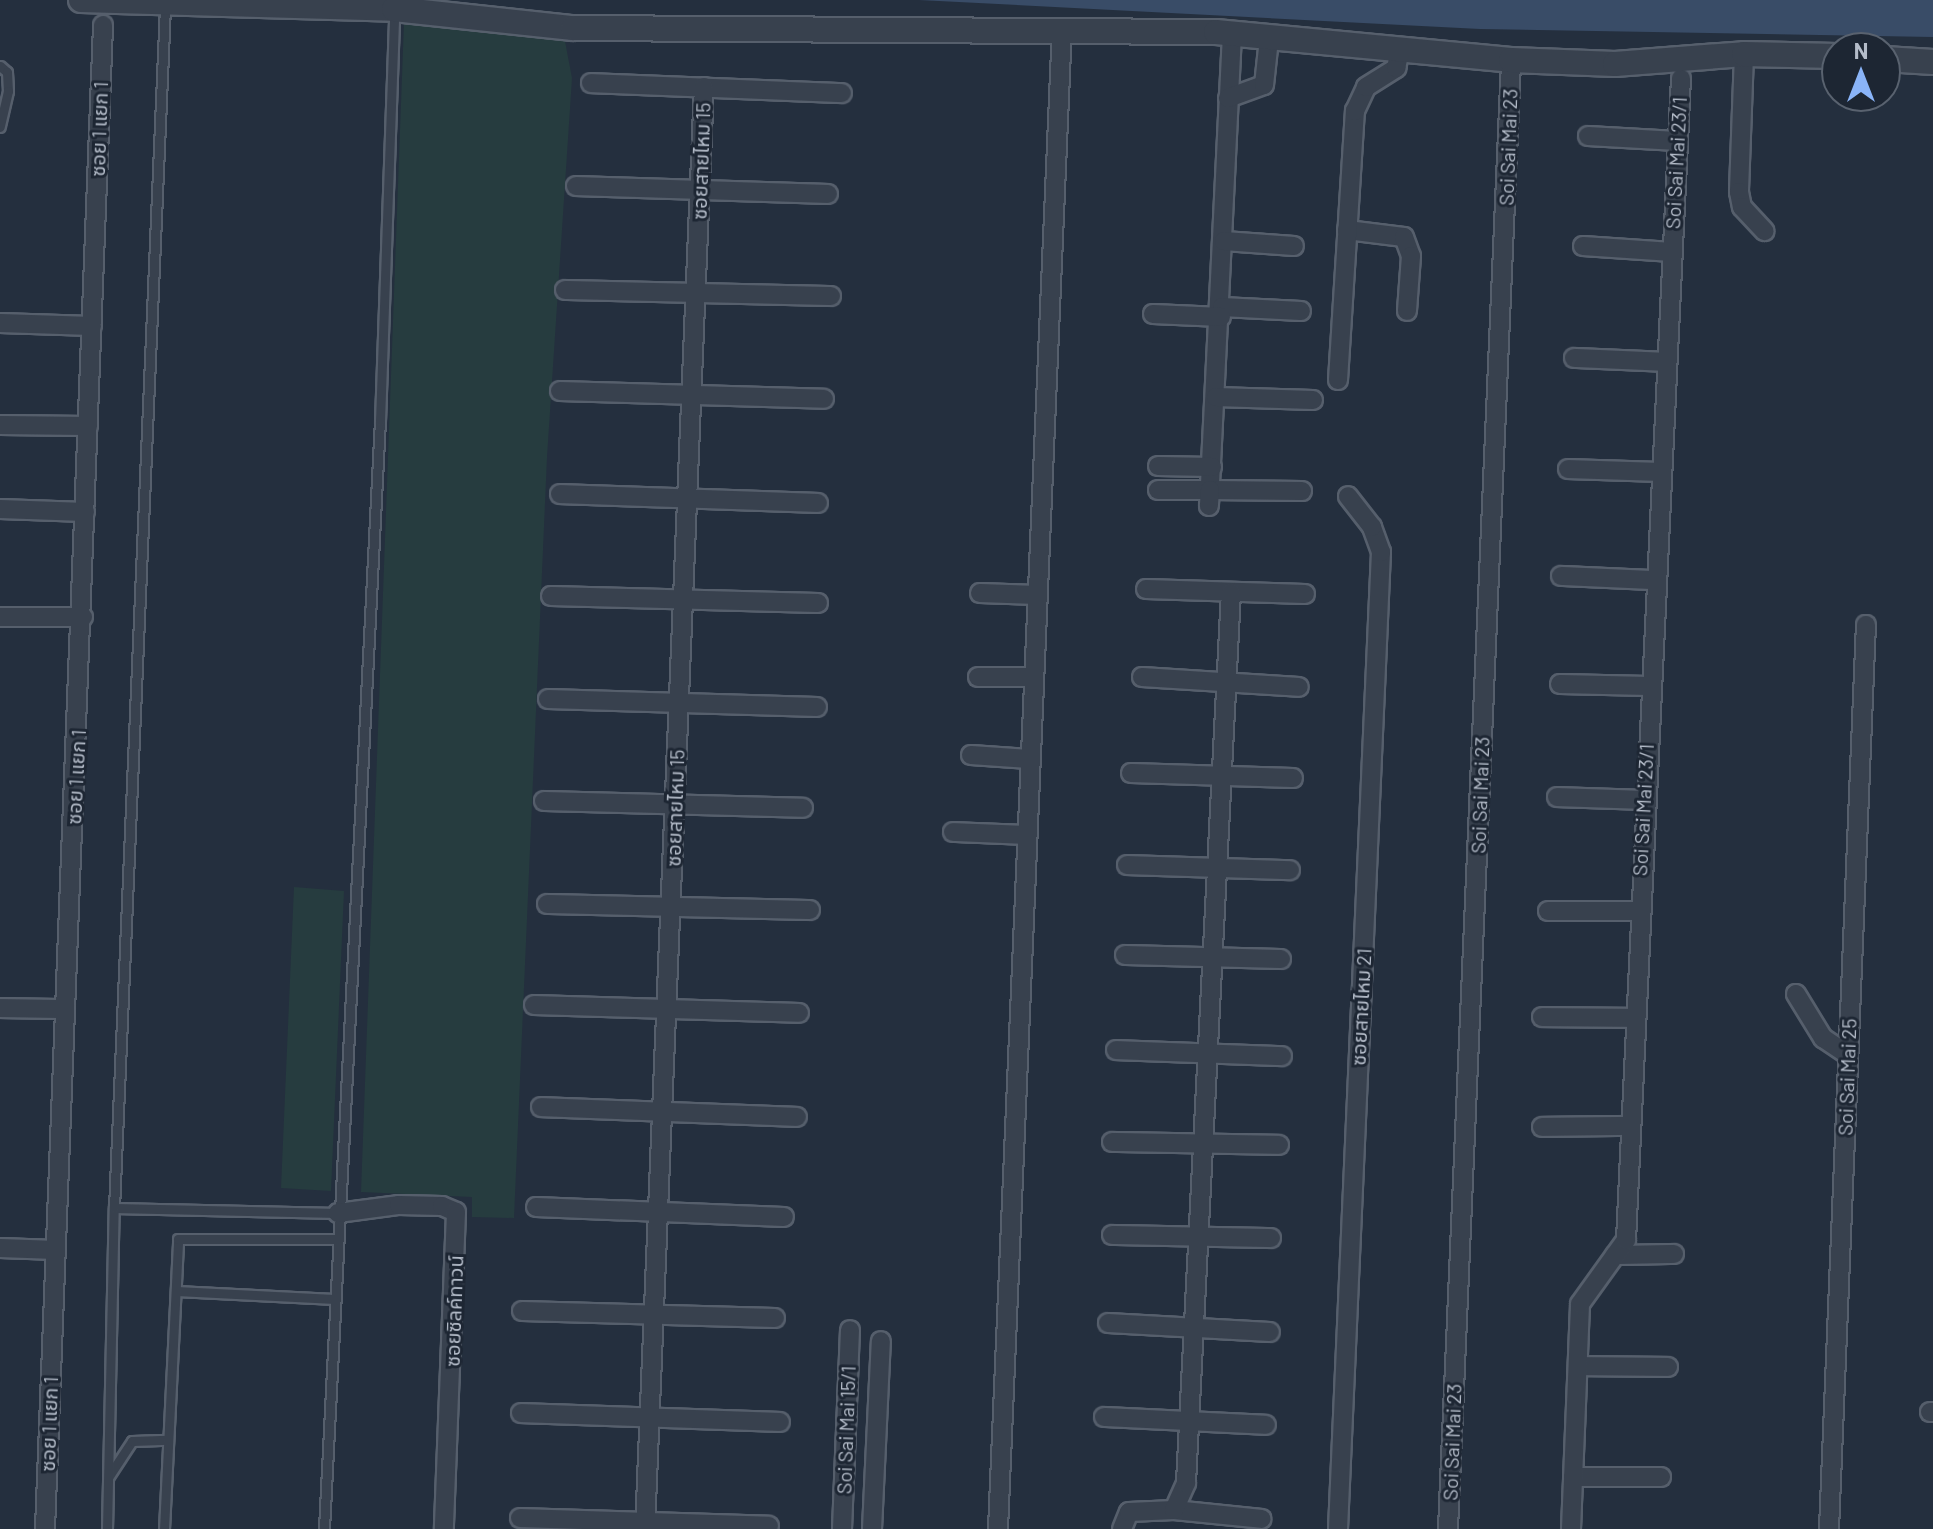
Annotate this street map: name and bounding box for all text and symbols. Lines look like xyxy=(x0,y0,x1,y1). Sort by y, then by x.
north arrow xyxy=(1821,32,1901,112)
text: N xyxy=(1854,37,1868,63)
street label: ซอย 1 แยก 1 xyxy=(85,81,113,177)
street label: Soi Sai Mai 23 xyxy=(1494,88,1522,206)
street label: Soi Sai Mai 23/1 xyxy=(1661,96,1691,230)
street label: ซอยสายไหม 15 xyxy=(687,102,715,220)
street label: ซอย 1 แยก 1 xyxy=(62,729,90,825)
street label: Soi Sai Mai 23 xyxy=(1466,736,1494,854)
street label: Soi Sai Mai 23/1 xyxy=(1628,743,1658,877)
street label: ซอยสายไหม 15 xyxy=(661,749,689,867)
street label: ซอยสายไหม 21 xyxy=(1346,948,1376,1066)
street label: Soi Sai Mai 25 xyxy=(1833,1018,1861,1136)
street label: ซอยซิลค์ทาวน์ xyxy=(440,1255,468,1367)
street label: Soi Sai Mai 15/1 xyxy=(832,1365,860,1495)
street label: ซอย 1 แยก 1 xyxy=(35,1376,63,1472)
street label: Soi Sai Mai 23 xyxy=(1438,1383,1466,1501)

